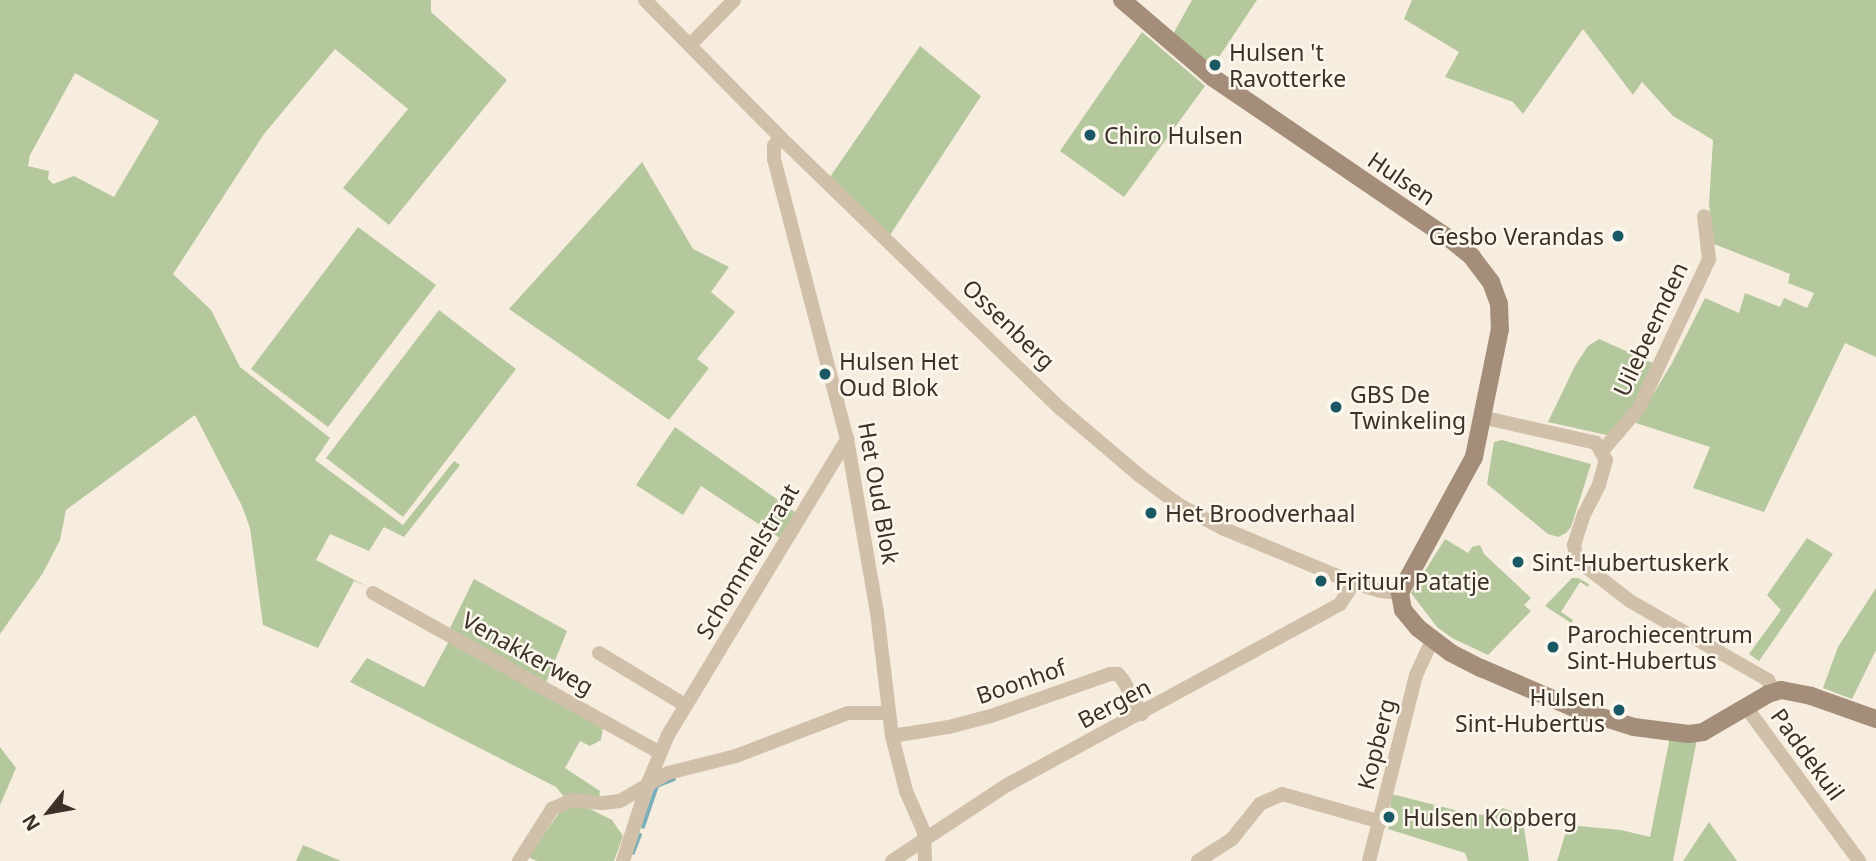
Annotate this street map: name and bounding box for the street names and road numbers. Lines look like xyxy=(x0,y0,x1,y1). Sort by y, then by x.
street label: Hulsen xyxy=(1363,145,1441,211)
street label: Uilebeemden xyxy=(1607,258,1693,400)
street label: Ossenberg xyxy=(957,273,1061,375)
street label: Het Oud Blok xyxy=(853,420,905,566)
street label: Schommelstraat xyxy=(690,478,804,644)
street label: Venakkerweg xyxy=(458,606,598,700)
street label: Boonhof xyxy=(973,653,1069,709)
street label: Bergen xyxy=(1073,672,1155,734)
street label: Kopberg xyxy=(1351,696,1401,792)
street label: Paddekuil xyxy=(1766,703,1850,805)

